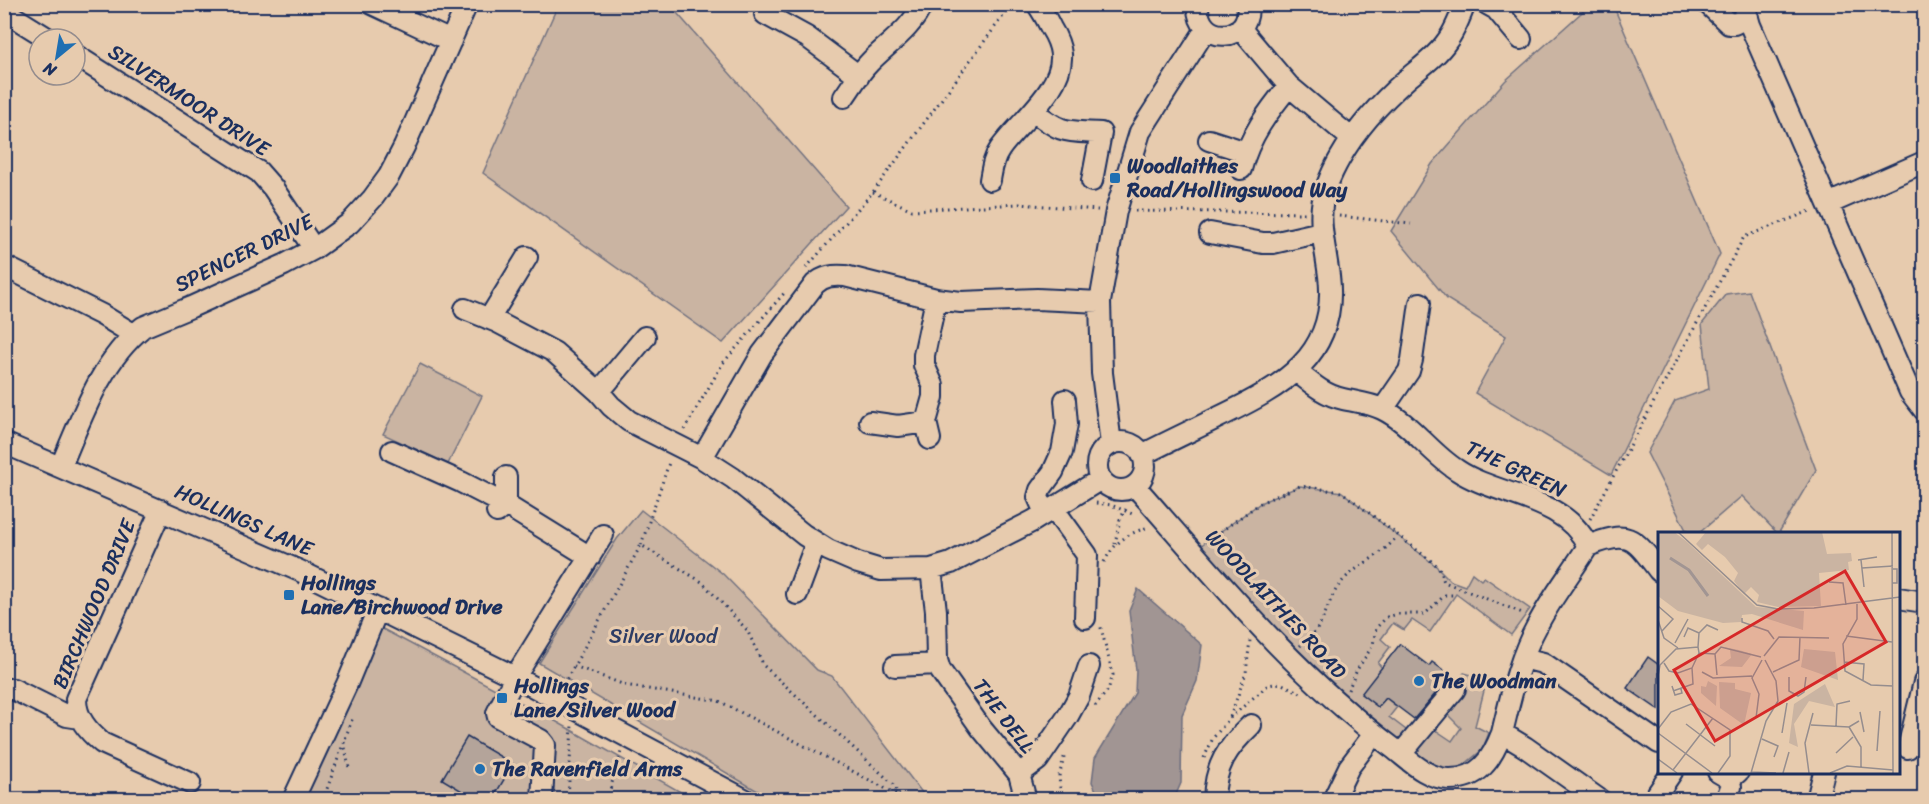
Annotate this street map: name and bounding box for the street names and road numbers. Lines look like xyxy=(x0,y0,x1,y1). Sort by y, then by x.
street label: SILVERMOOR DRIVE xyxy=(100,33,279,168)
street label: SPENCER DRIVE xyxy=(168,202,321,303)
street label: THE GREEN xyxy=(1459,429,1573,509)
street label: HOLLINGS LANE xyxy=(168,472,321,568)
street label: BIRCHWOOD DRIVE xyxy=(41,512,147,695)
street label: WOODLAITHES ROAD xyxy=(1196,520,1357,689)
street label: THE DELL xyxy=(963,670,1046,763)

